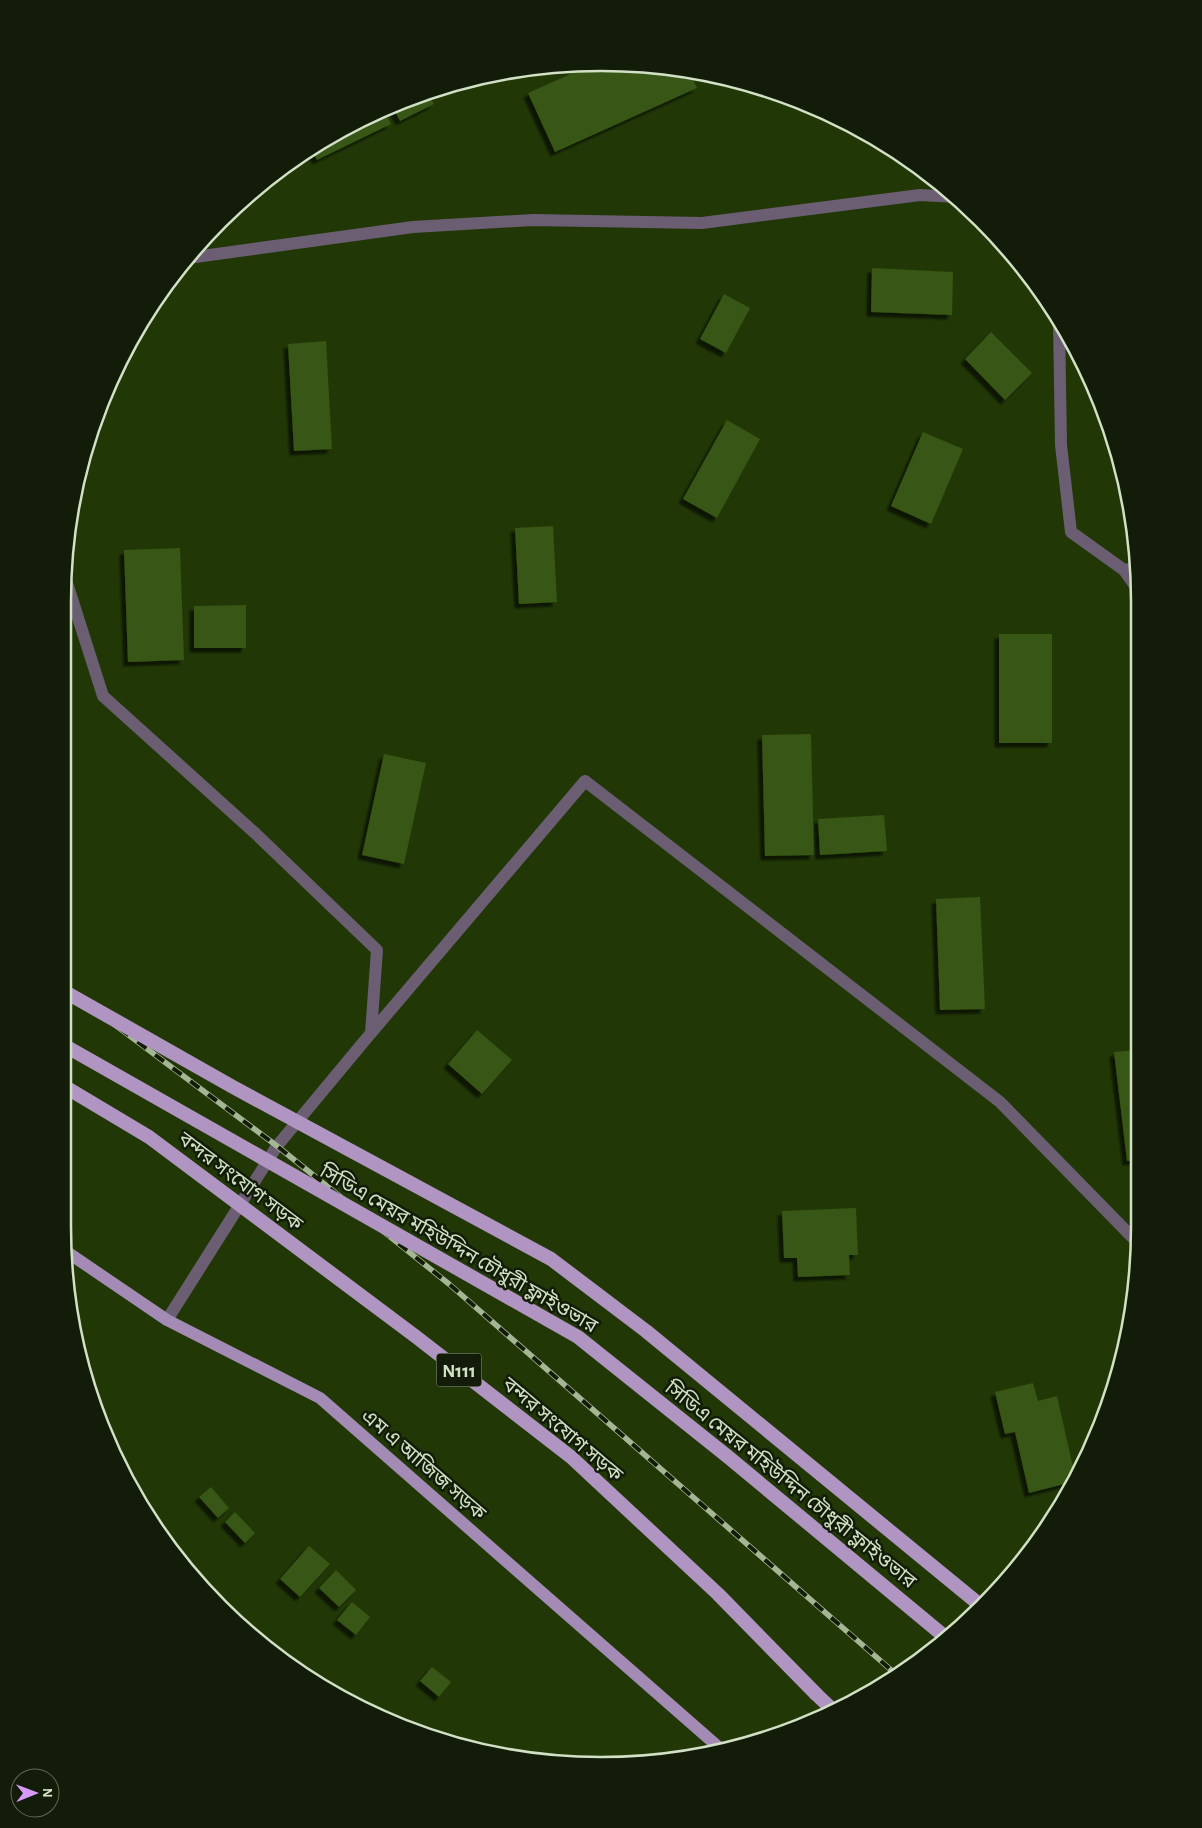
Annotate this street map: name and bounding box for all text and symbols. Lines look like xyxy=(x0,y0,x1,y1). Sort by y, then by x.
street label: বন্দর সংযোগ সড়ক xyxy=(174,1128,307,1235)
street label: সিডিএ মেয়র মহিউদ্দিন চৌধুরী ফ্লাইওভার xyxy=(315,1158,603,1338)
road number: N111 xyxy=(436,1354,482,1386)
street label: বন্দর সংযোগ সড়ক xyxy=(498,1373,627,1486)
street label: সিডিএ মেয়র মহিউদ্দিন চৌধুরী ফ্লাইওভার xyxy=(660,1374,922,1594)
street label: এম এ আজিজ সড়ক xyxy=(357,1403,492,1524)
north arrow xyxy=(10,1768,60,1818)
text: N xyxy=(40,1788,54,1798)

